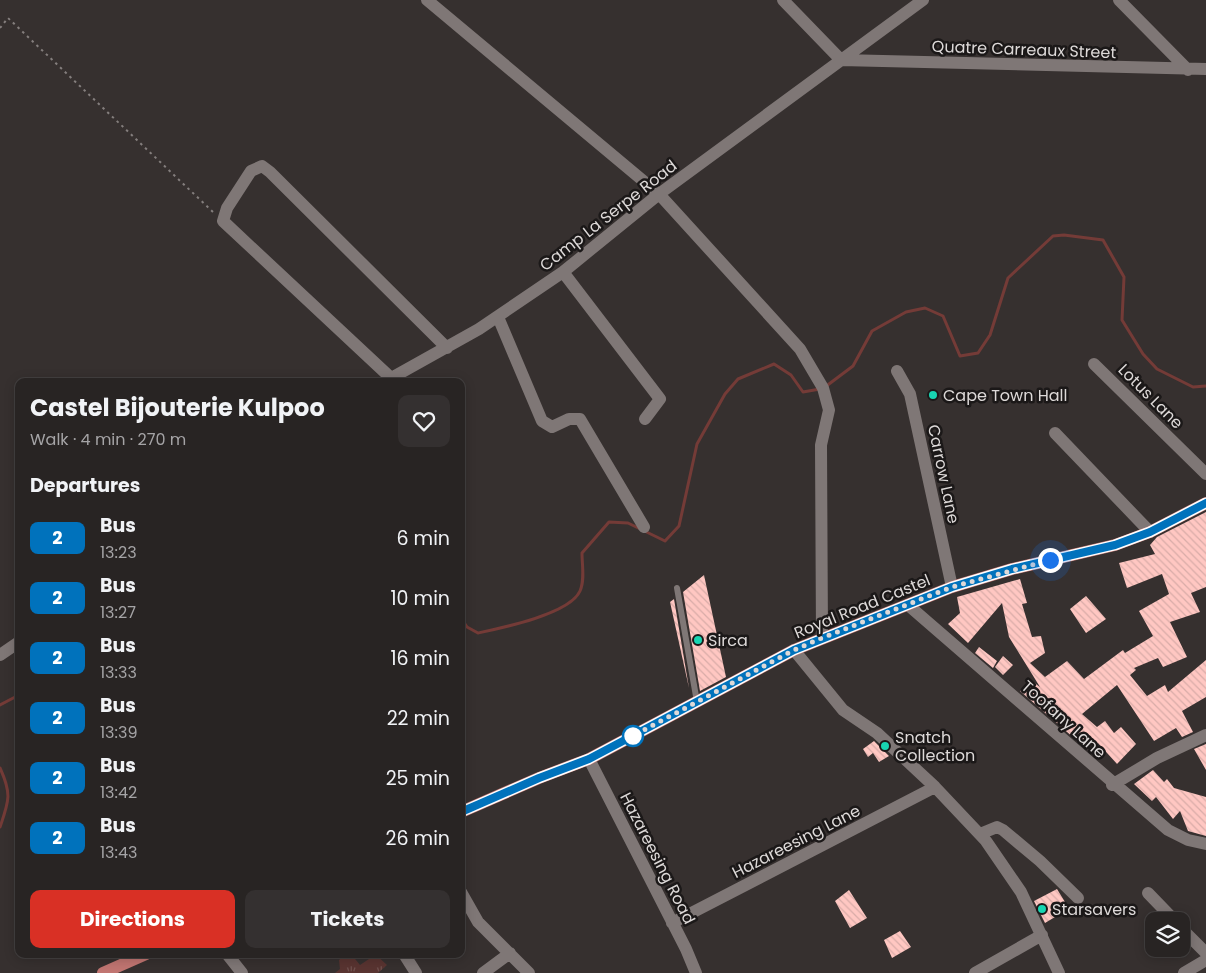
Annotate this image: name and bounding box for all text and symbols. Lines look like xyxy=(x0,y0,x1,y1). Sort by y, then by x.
street label: Quatre Carreaux Street xyxy=(931,35,1117,64)
street label: Camp La Serpe Road xyxy=(535,154,682,276)
street label: Lotus Lane xyxy=(1113,359,1188,434)
place label: Cape Town Hall xyxy=(943,384,1067,407)
marker: Cape Town Hall xyxy=(927,389,939,401)
text: Castel Bijouterie Kulpoo xyxy=(30,391,325,424)
button: heart xyxy=(398,395,450,447)
street label: Carrow Lane xyxy=(922,422,965,526)
text: Walk · 4 min · 270 m xyxy=(30,428,186,451)
text: Departures xyxy=(30,472,140,499)
text: Bus xyxy=(100,512,136,539)
text: 2 xyxy=(52,525,63,550)
text: 6 min xyxy=(396,525,450,552)
text: 13:23 xyxy=(100,541,137,564)
your location xyxy=(1038,548,1063,573)
street label: Royal Road Castel xyxy=(791,569,934,644)
text: Bus xyxy=(100,572,136,599)
text: 2 xyxy=(52,585,63,610)
text: 10 min xyxy=(391,585,450,612)
text: 13:27 xyxy=(100,601,136,624)
place label: Sirca xyxy=(708,629,748,652)
text: Bus xyxy=(100,632,136,659)
marker: Sirca xyxy=(692,634,704,646)
text: 2 xyxy=(52,645,63,670)
text: 16 min xyxy=(390,645,450,672)
text: 13:33 xyxy=(100,661,137,684)
street label: Toofany Lane xyxy=(1016,675,1111,764)
text: Bus xyxy=(100,692,136,719)
text: 2 xyxy=(52,705,63,730)
text: 22 min xyxy=(387,705,450,732)
text: 13:39 xyxy=(100,721,137,744)
unlabelled marker xyxy=(622,725,644,747)
place label: Snatch Collection xyxy=(895,726,975,767)
marker: Snatch Collection xyxy=(879,740,891,752)
text: Bus xyxy=(100,752,136,779)
text: 2 xyxy=(52,765,63,790)
text: 25 min xyxy=(386,765,450,792)
text: 13:42 xyxy=(100,781,137,804)
street label: Hazareesing Road xyxy=(614,788,701,928)
street label: Hazareesing Lane xyxy=(728,799,864,884)
text: Bus xyxy=(100,812,136,839)
text: 2 xyxy=(52,825,63,850)
text: 26 min xyxy=(386,825,450,852)
text: 13:43 xyxy=(100,841,137,864)
button: Directions xyxy=(30,890,235,948)
button: Tickets xyxy=(245,890,450,948)
place label: Starsavers xyxy=(1052,898,1136,921)
marker: Starsavers xyxy=(1036,903,1048,915)
map controls xyxy=(1145,912,1190,957)
button: layers xyxy=(1145,912,1190,957)

